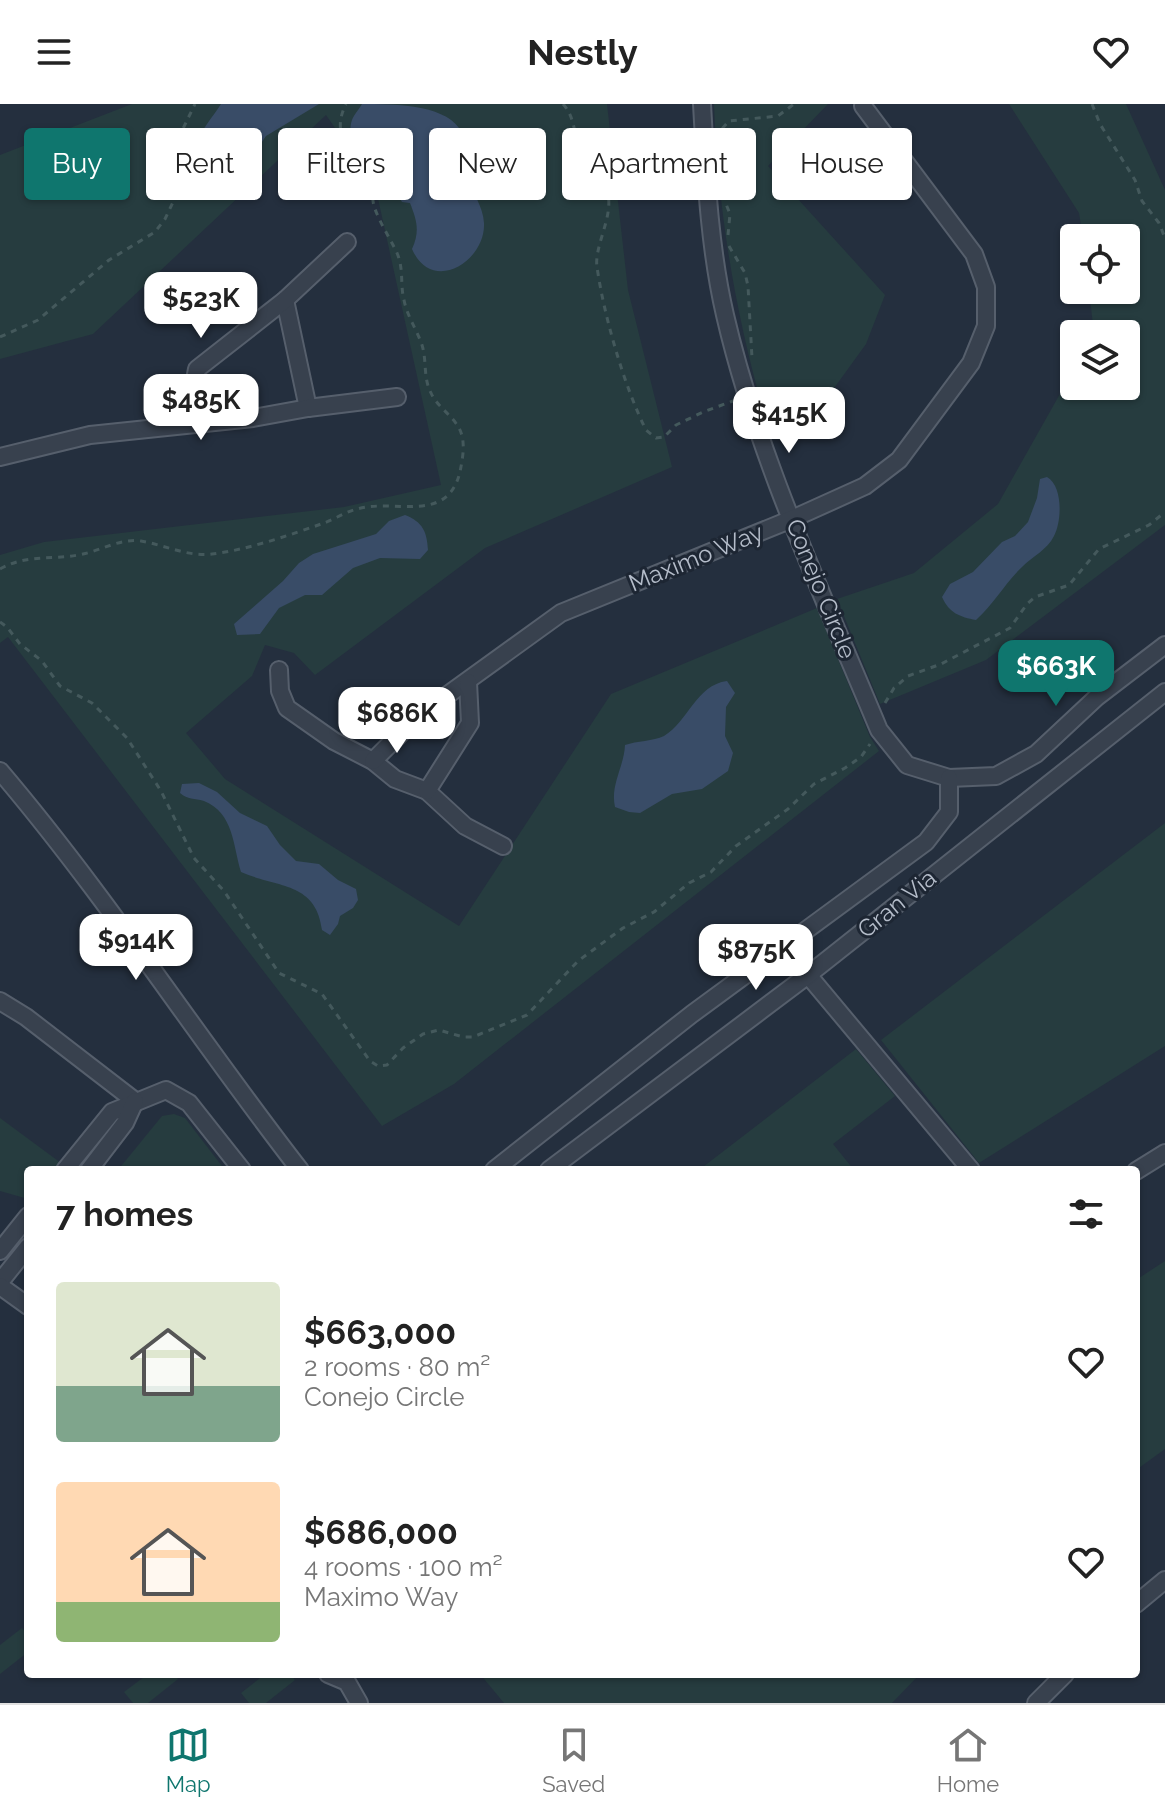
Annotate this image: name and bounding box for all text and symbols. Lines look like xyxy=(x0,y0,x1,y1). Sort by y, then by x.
icon: menu xyxy=(32,30,76,74)
icon: heart xyxy=(1089,30,1133,74)
text: Nestly xyxy=(527,31,638,73)
chip: Buy xyxy=(24,128,130,200)
chip: Rent xyxy=(146,128,262,200)
chip: Filters xyxy=(278,128,413,200)
chip: New xyxy=(429,128,546,200)
chip: Apartment xyxy=(562,128,756,200)
chip: House xyxy=(772,128,912,200)
map controls xyxy=(1060,224,1140,400)
button: locate xyxy=(1060,224,1140,304)
pin: $523K xyxy=(145,272,257,340)
text: $523K xyxy=(162,283,240,313)
button: layers xyxy=(1060,320,1140,400)
pin: $485K xyxy=(145,374,257,442)
text: $485K xyxy=(162,385,240,415)
pin: $415K xyxy=(733,387,845,455)
text: $415K xyxy=(751,398,827,428)
street label: Conejo Circle xyxy=(780,515,863,663)
street label: Maximo Way xyxy=(624,517,767,598)
pin: $663K xyxy=(1000,640,1112,708)
text: $663K xyxy=(1016,651,1096,681)
pin: $686K xyxy=(341,687,453,755)
text: $686K xyxy=(356,698,438,728)
street label: Gran Via xyxy=(852,863,942,944)
pin: $914K xyxy=(80,914,192,982)
pin: $875K xyxy=(700,924,812,992)
text: $914K xyxy=(98,925,174,955)
text: $875K xyxy=(717,935,795,965)
icon: filters xyxy=(1064,1192,1108,1236)
text: 7 homes xyxy=(56,1194,193,1234)
text: $663,000 xyxy=(304,1312,456,1352)
icon: home xyxy=(120,1314,216,1410)
icon: heart xyxy=(1064,1340,1108,1384)
text: 2 rooms · 80 m² xyxy=(304,1352,490,1382)
text: Conejo Circle xyxy=(304,1382,465,1412)
text: $686,000 xyxy=(304,1512,458,1552)
icon: home xyxy=(120,1514,216,1610)
icon: heart xyxy=(1064,1540,1108,1584)
text: 4 rooms · 100 m² xyxy=(304,1552,503,1582)
text: Maximo Way xyxy=(304,1582,458,1612)
tab: Map xyxy=(166,1723,211,1797)
tab: Saved xyxy=(542,1723,605,1797)
tab: Home xyxy=(937,1723,999,1797)

